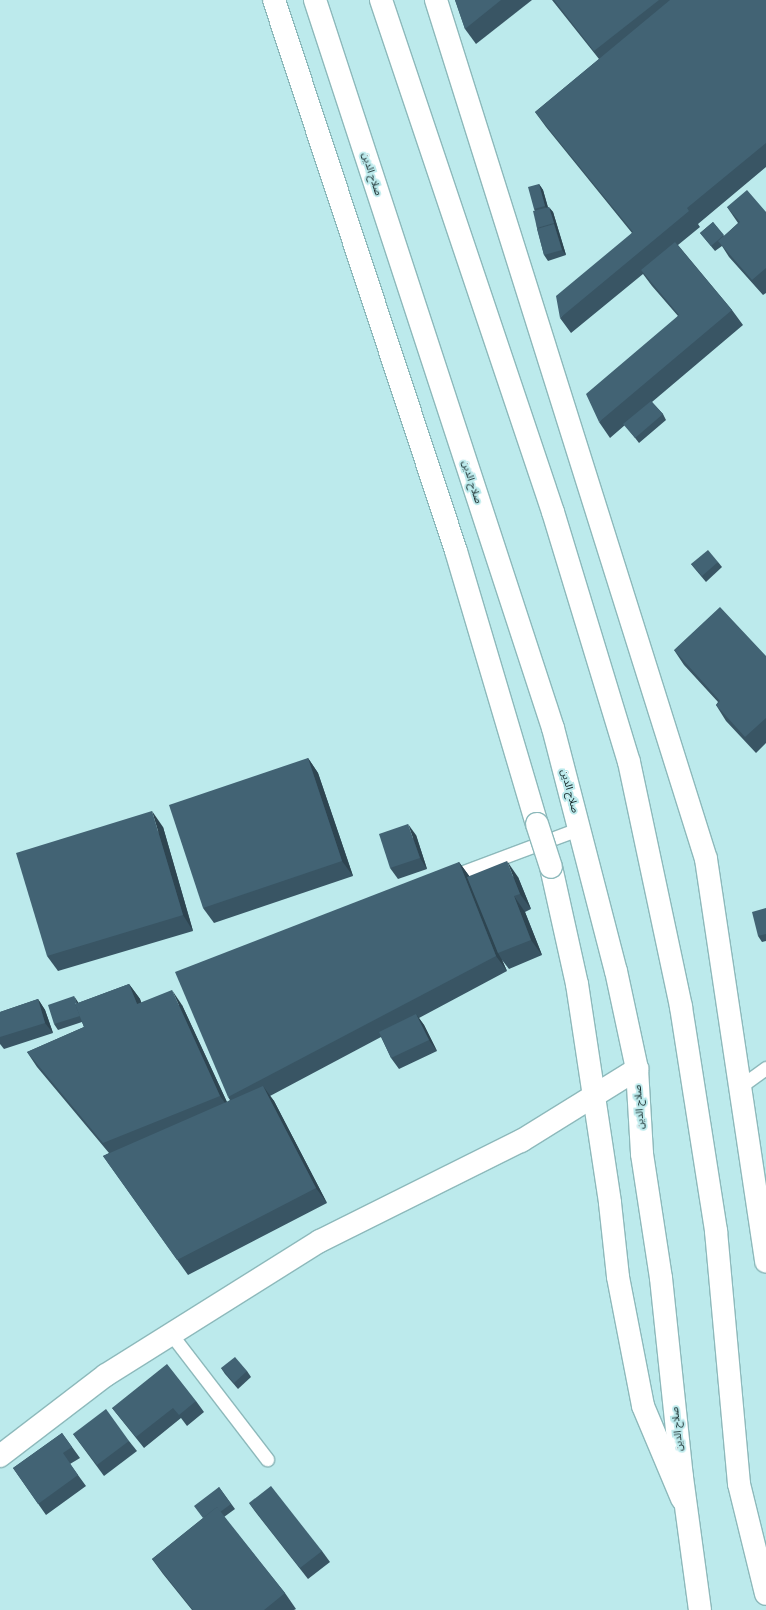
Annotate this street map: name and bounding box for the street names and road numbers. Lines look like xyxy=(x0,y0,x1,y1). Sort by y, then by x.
street label: صلاح الدين xyxy=(359,151,385,197)
street label: صلاح الدين xyxy=(459,459,485,505)
street label: صلاح الدين xyxy=(558,768,582,814)
street label: صلاح الدين xyxy=(631,1084,647,1130)
street label: صلاح الدين xyxy=(669,1406,685,1452)

